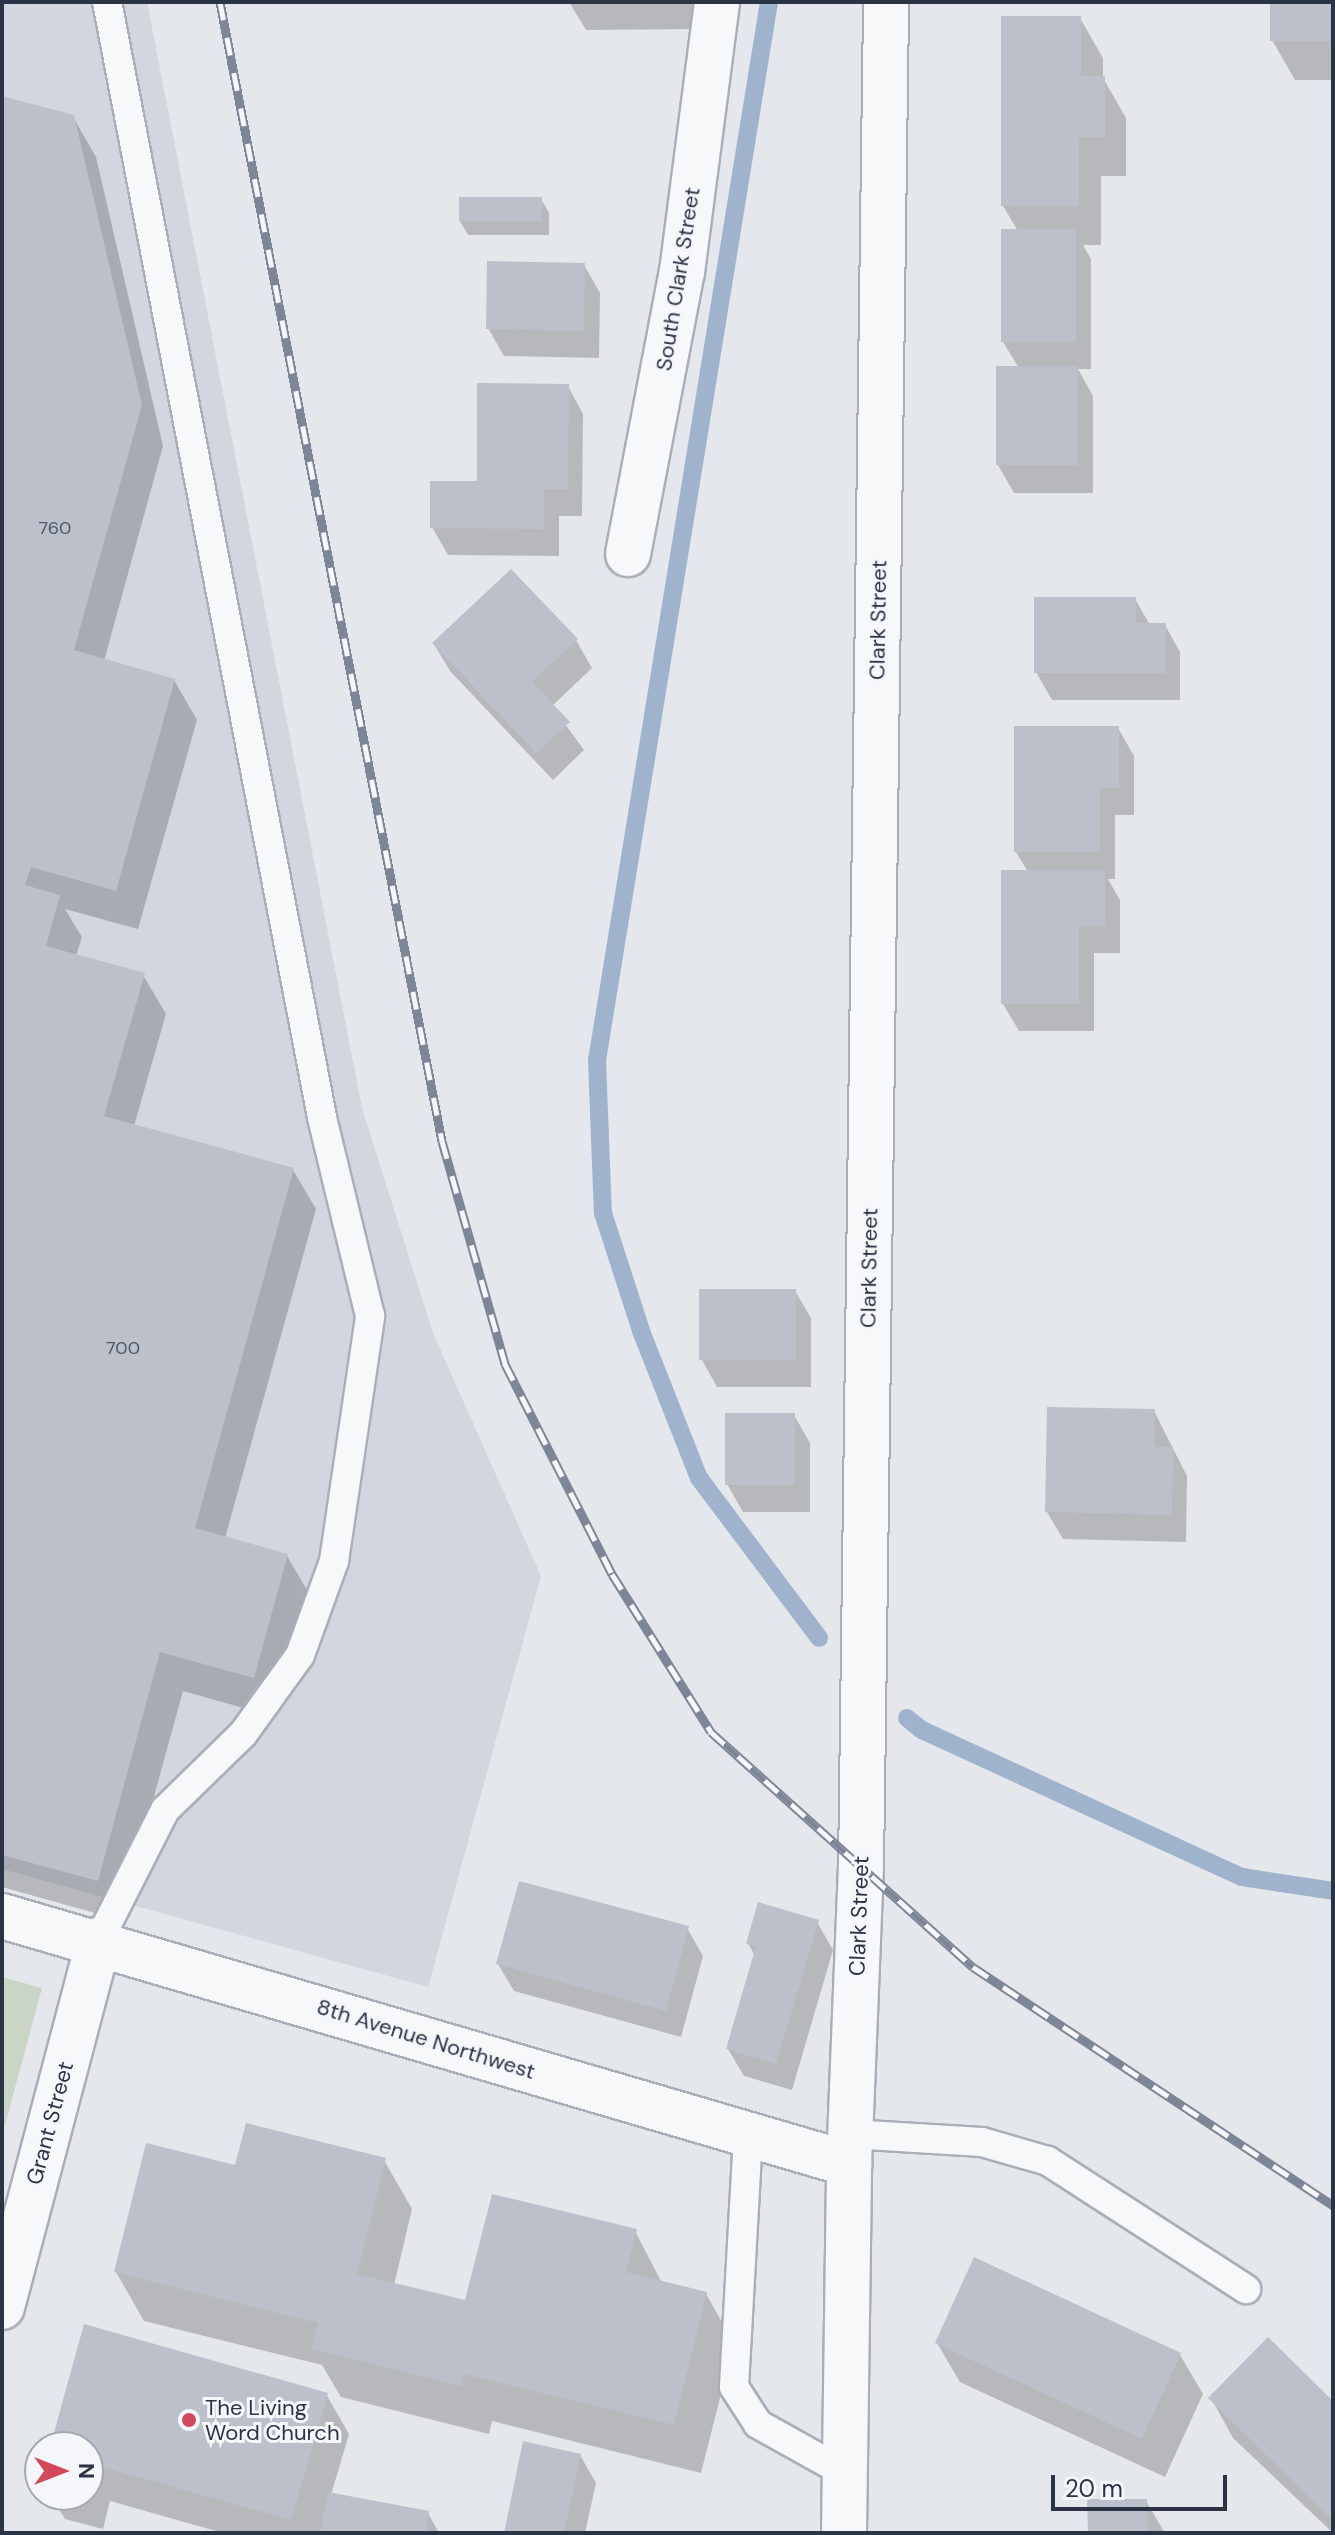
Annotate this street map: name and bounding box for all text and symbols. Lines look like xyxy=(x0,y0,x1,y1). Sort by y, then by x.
street label: South Clark Street xyxy=(650,185,706,373)
house number: 760 xyxy=(39,517,71,539)
street label: Clark Street xyxy=(864,560,892,680)
street label: Clark Street xyxy=(855,1208,883,1328)
house number: 700 xyxy=(106,1337,140,1359)
street label: Clark Street xyxy=(844,1856,874,1976)
street label: 8th Avenue Northwest xyxy=(314,1993,538,2085)
street label: Grant Street xyxy=(21,2059,79,2187)
place label: The Living Word Church xyxy=(205,2394,340,2446)
marker: The Living Word Church xyxy=(180,2411,198,2429)
north arrow xyxy=(24,2431,104,2511)
scale bar xyxy=(1055,2459,1231,2509)
text: N xyxy=(72,2463,101,2479)
text: 20 m xyxy=(1065,2473,1123,2504)

